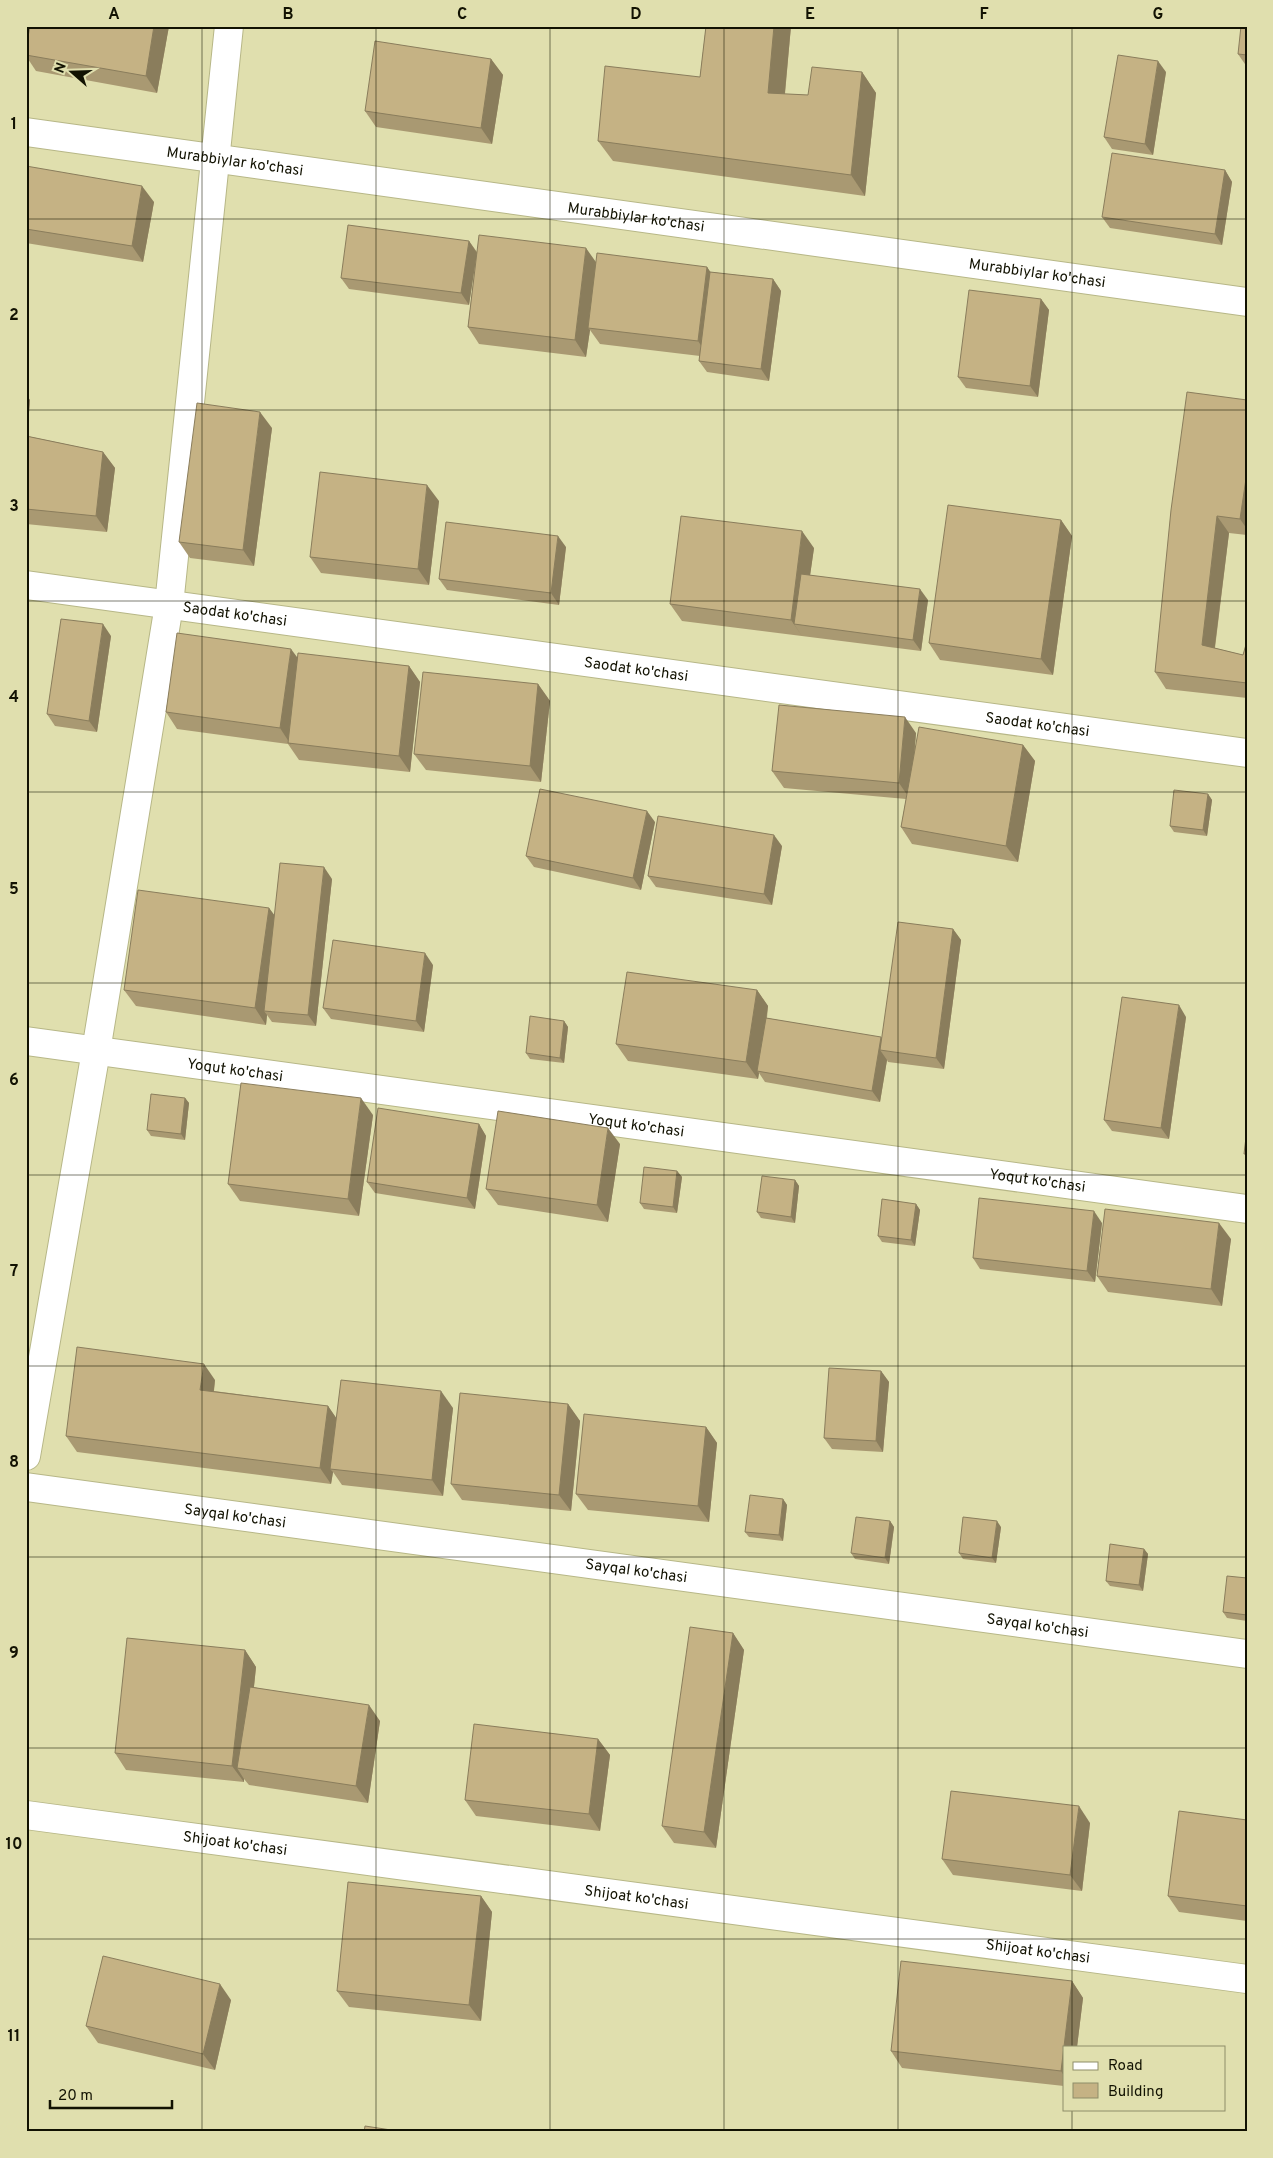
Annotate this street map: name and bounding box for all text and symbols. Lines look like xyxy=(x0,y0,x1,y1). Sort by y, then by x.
text: A xyxy=(108,5,120,25)
text: B xyxy=(282,5,294,25)
text: C xyxy=(457,5,467,25)
text: D xyxy=(630,5,642,25)
text: E xyxy=(805,5,815,25)
text: F xyxy=(979,5,989,25)
text: G xyxy=(1153,5,1163,25)
north arrow xyxy=(48,48,98,98)
text: N xyxy=(51,60,71,76)
text: 1 xyxy=(11,115,17,135)
street label: Murabbiylar ko'chasi xyxy=(165,144,304,182)
street label: Murabbiylar ko'chasi xyxy=(566,200,706,237)
street label: Murabbiylar ko'chasi xyxy=(967,255,1107,293)
text: 2 xyxy=(9,306,19,326)
text: 3 xyxy=(9,497,19,517)
street label: Saodat ko'chasi xyxy=(182,599,288,632)
street label: Saodat ko'chasi xyxy=(583,654,689,687)
text: 4 xyxy=(9,688,19,708)
street label: Saodat ko'chasi xyxy=(984,709,1091,742)
text: 5 xyxy=(9,880,19,900)
street label: Yoqut ko'chasi xyxy=(186,1055,284,1087)
text: 6 xyxy=(9,1071,19,1091)
street label: Yoqut ko'chasi xyxy=(587,1110,685,1142)
street label: Yoqut ko'chasi xyxy=(988,1166,1087,1198)
text: 7 xyxy=(10,1262,18,1282)
text: 8 xyxy=(9,1453,19,1473)
street label: Sayqal ko'chasi xyxy=(183,1501,287,1533)
street label: Sayqal ko'chasi xyxy=(584,1556,688,1588)
street label: Sayqal ko'chasi xyxy=(985,1610,1089,1643)
text: 9 xyxy=(9,1644,19,1664)
street label: Shijoat ko'chasi xyxy=(182,1828,288,1861)
text: 10 xyxy=(6,1835,22,1855)
street label: Shijoat ko'chasi xyxy=(583,1882,690,1915)
street label: Shijoat ko'chasi xyxy=(984,1936,1091,1969)
text: 11 xyxy=(8,2027,20,2047)
legend xyxy=(1063,2046,1226,2110)
text: Road xyxy=(1108,2057,1143,2076)
scale bar xyxy=(50,2078,172,2110)
text: Building xyxy=(1108,2083,1163,2102)
text: 20 m xyxy=(58,2087,93,2106)

